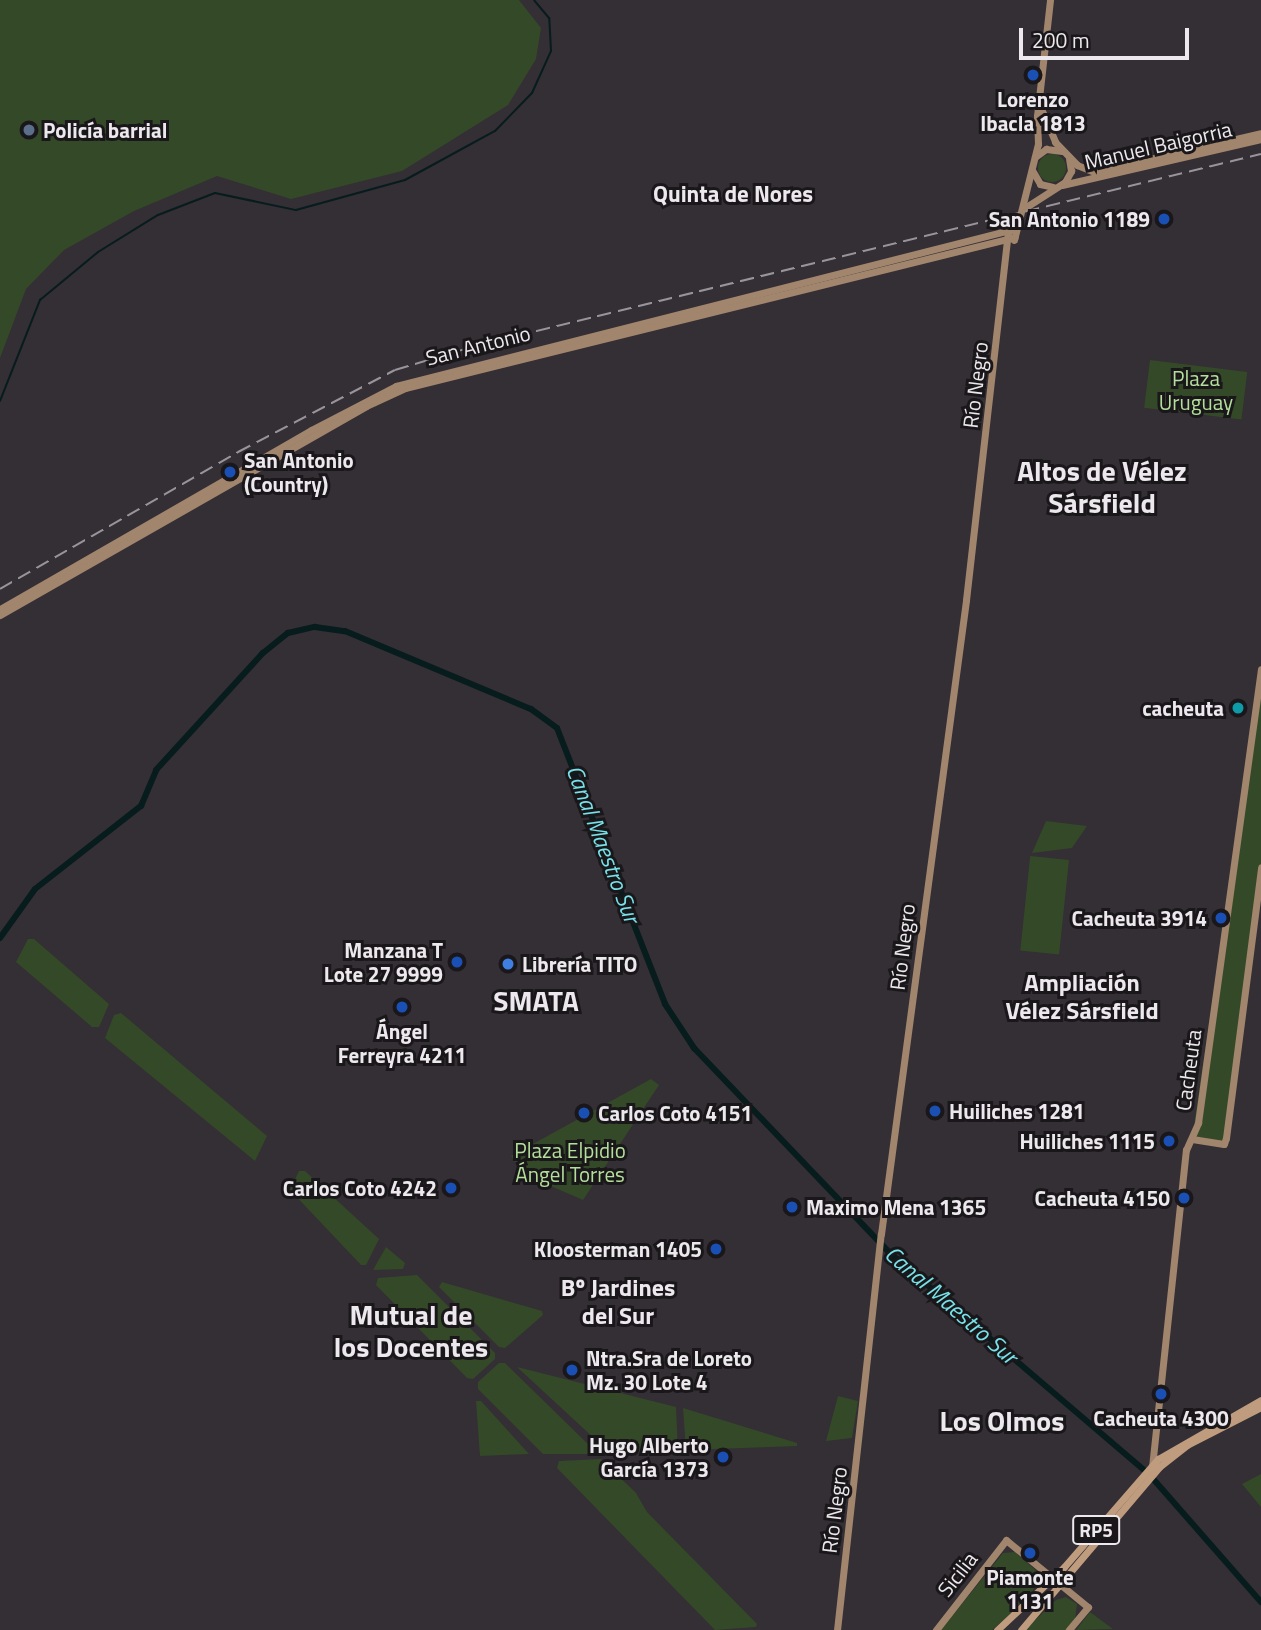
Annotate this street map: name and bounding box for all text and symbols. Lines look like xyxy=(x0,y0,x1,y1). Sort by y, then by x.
scale bar xyxy=(1023,14,1193,58)
text: 200 m xyxy=(1032,24,1089,56)
marker: Lorenzo Ibacla 1813 xyxy=(1025,67,1041,83)
place label: Lorenzo Ibacla 1813 xyxy=(980,86,1086,136)
street label: Manuel Baigorria xyxy=(1082,116,1234,174)
place label: Policía barrial xyxy=(43,117,167,143)
marker: Policía barrial xyxy=(21,122,37,138)
district label: Quinta de Nores xyxy=(653,180,813,208)
place label: San Antonio 1189 xyxy=(989,206,1150,232)
marker: San Antonio 1189 xyxy=(1156,211,1172,227)
street label: San Antonio xyxy=(423,320,533,370)
street label: Río Negro xyxy=(957,340,993,430)
park label: Plaza Uruguay xyxy=(1159,365,1233,415)
place label: San Antonio (Country) xyxy=(244,447,354,497)
district label: Altos de Vélez Sársfield xyxy=(1017,454,1187,520)
marker: San Antonio (Country) xyxy=(222,464,238,480)
place label: cacheuta xyxy=(1142,695,1224,721)
marker: cacheuta xyxy=(1230,700,1246,716)
water label: Canal Maestro Sur xyxy=(560,761,646,927)
street label: Río Negro xyxy=(884,902,920,992)
place label: Cacheuta 3914 xyxy=(1072,905,1207,931)
marker: Cacheuta 3914 xyxy=(1213,910,1229,926)
place label: Manzana T Lote 27 9999 xyxy=(324,937,443,987)
place label: Librería TITO xyxy=(522,951,638,977)
marker: Manzana T Lote 27 9999 xyxy=(449,954,465,970)
marker: Librería TITO xyxy=(500,956,516,972)
district label: Ampliación Vélez Sársfield xyxy=(1005,969,1159,1025)
district label: SMATA xyxy=(493,984,579,1018)
marker: Ángel Ferreyra 4211 xyxy=(394,999,410,1015)
place label: Ángel Ferreyra 4211 xyxy=(338,1018,466,1068)
street label: Cacheuta xyxy=(1170,1028,1206,1112)
place label: Huiliches 1281 xyxy=(949,1098,1085,1124)
place label: Carlos Coto 4151 xyxy=(598,1100,752,1126)
marker: Huiliches 1281 xyxy=(927,1103,943,1119)
marker: Carlos Coto 4151 xyxy=(576,1105,592,1121)
place label: Huiliches 1115 xyxy=(1019,1128,1155,1154)
marker: Huiliches 1115 xyxy=(1161,1133,1177,1149)
park label: Plaza Elpidio Ángel Torres xyxy=(514,1137,626,1187)
place label: Carlos Coto 4242 xyxy=(283,1175,437,1201)
marker: Carlos Coto 4242 xyxy=(443,1180,459,1196)
place label: Cacheuta 4150 xyxy=(1035,1185,1170,1211)
marker: Cacheuta 4150 xyxy=(1176,1190,1192,1206)
place label: Maximo Mena 1365 xyxy=(806,1194,986,1220)
marker: Maximo Mena 1365 xyxy=(784,1199,800,1215)
place label: Kloosterman 1405 xyxy=(534,1236,702,1262)
water label: Canal Maestro Sur xyxy=(879,1240,1023,1370)
marker: Kloosterman 1405 xyxy=(708,1241,724,1257)
district label: Bº Jardines del Sur xyxy=(561,1274,675,1330)
district label: Mutual de los Docentes xyxy=(334,1298,488,1364)
place label: Ntra.Sra de Loreto Mz. 30 Lote 4 xyxy=(586,1345,752,1395)
marker: Ntra.Sra de Loreto Mz. 30 Lote 4 xyxy=(564,1362,580,1378)
marker: Cacheuta 4300 xyxy=(1153,1386,1169,1402)
district label: Los Olmos xyxy=(940,1404,1064,1438)
place label: Cacheuta 4300 xyxy=(1093,1405,1229,1431)
place label: Hugo Alberto García 1373 xyxy=(589,1432,709,1482)
marker: Hugo Alberto García 1373 xyxy=(715,1449,731,1465)
street label: Río Negro xyxy=(816,1465,852,1555)
road number: RP5 xyxy=(1072,1514,1120,1546)
marker: Piamonte 1131 xyxy=(1022,1545,1038,1561)
street label: Sicilia xyxy=(932,1547,982,1601)
place label: Piamonte 1131 xyxy=(986,1564,1074,1614)

